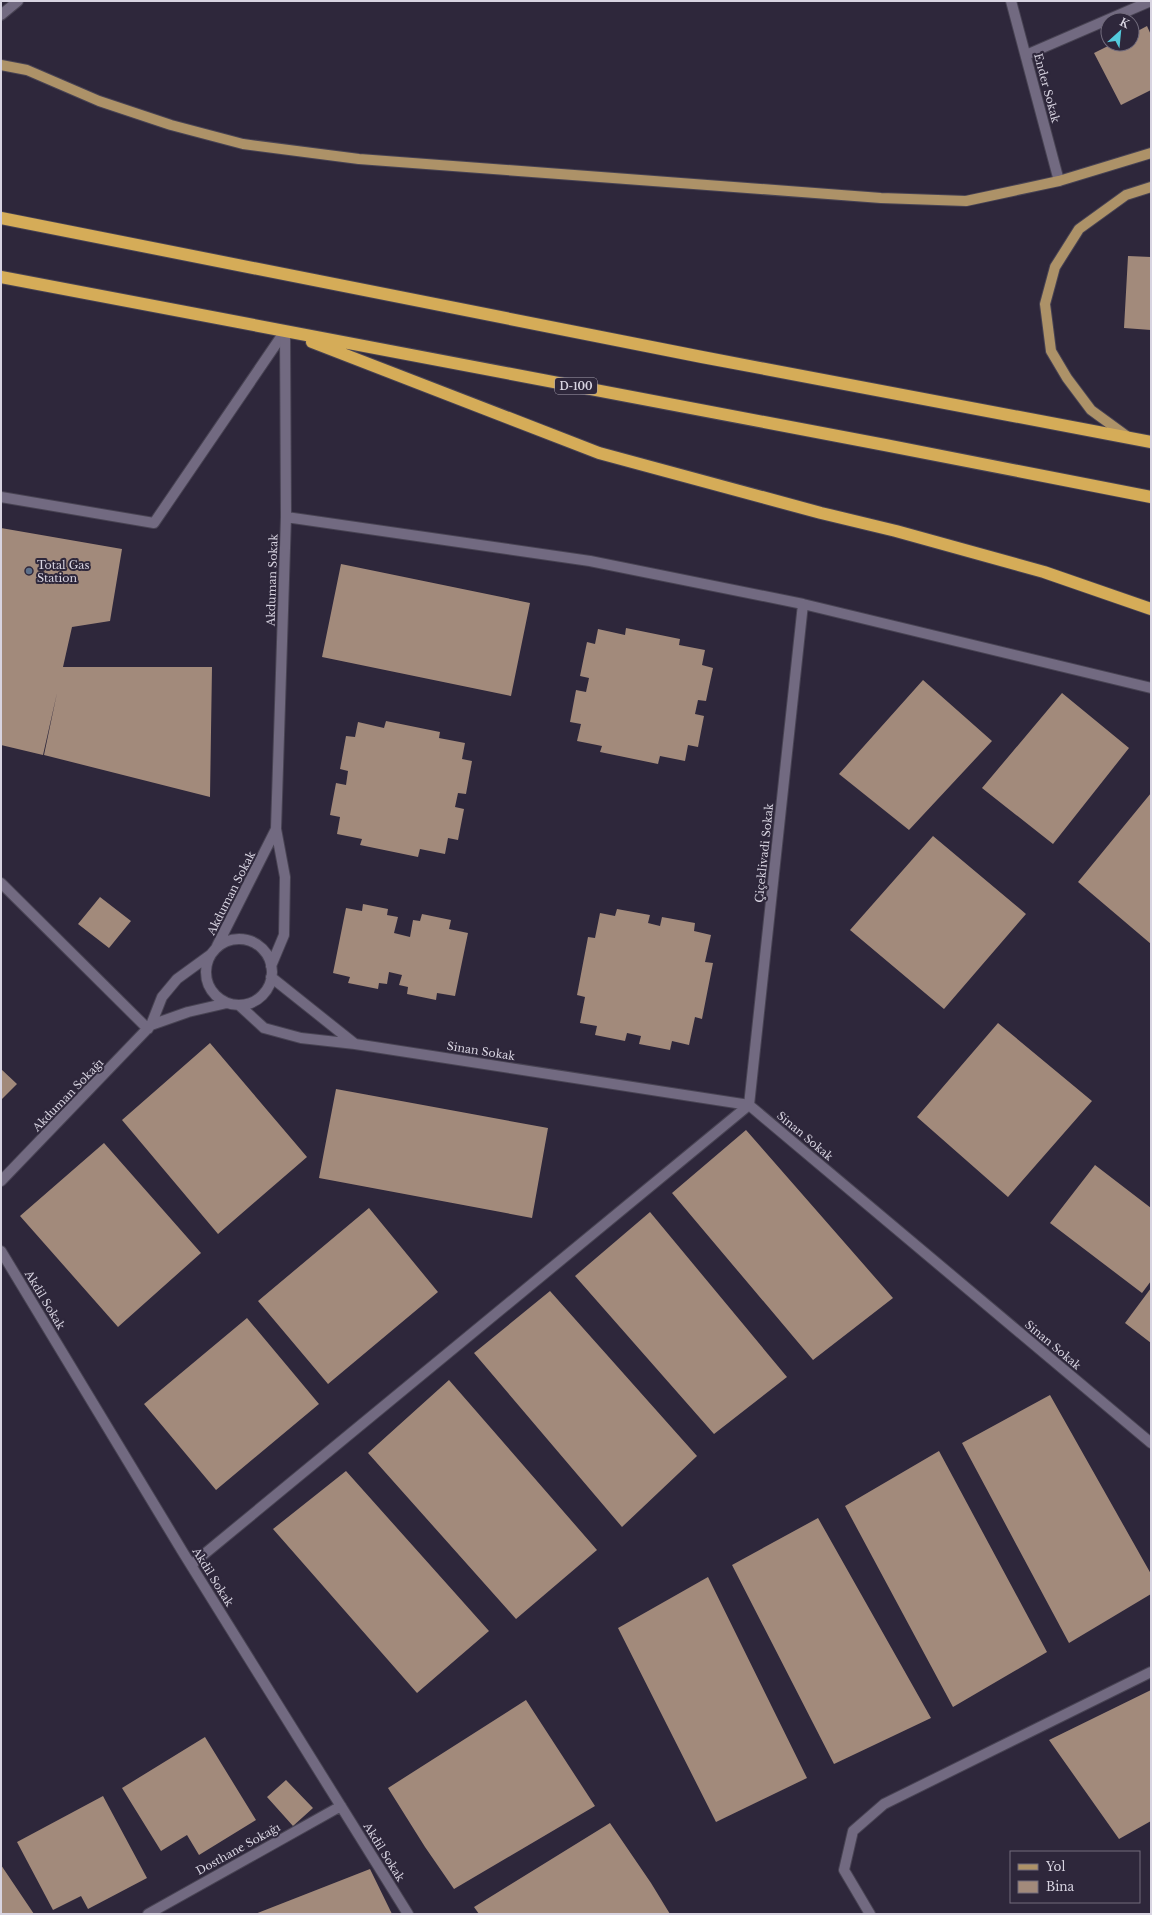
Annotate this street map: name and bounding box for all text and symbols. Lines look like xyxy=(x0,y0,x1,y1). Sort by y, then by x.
north arrow xyxy=(1100,12,1140,52)
text: K xyxy=(1117,15,1133,32)
street label: Ender Sokak xyxy=(1031,52,1063,124)
road number: D-100 xyxy=(555,378,597,394)
street label: Akduman Sokak xyxy=(263,533,281,627)
place label: Total Gas Station xyxy=(37,558,89,585)
marker: Total Gas Station xyxy=(24,566,34,576)
street label: Çiçeklivadi Sokak xyxy=(752,802,776,903)
street label: Akduman Sokak xyxy=(203,849,258,938)
street label: Sinan Sokak xyxy=(446,1039,516,1063)
street label: Akduman Sokağı xyxy=(29,1056,106,1135)
street label: Sinan Sokak xyxy=(774,1108,836,1164)
street label: Akdil Sokak xyxy=(21,1267,68,1332)
street label: Sinan Sokak xyxy=(1022,1317,1084,1373)
street label: Akdil Sokak xyxy=(189,1544,237,1609)
street label: Akdil Sokak xyxy=(360,1819,408,1884)
street label: Dosthane Sokağı xyxy=(193,1820,283,1878)
legend xyxy=(1010,1851,1140,1903)
text: Yol xyxy=(1045,1859,1065,1874)
text: Bina xyxy=(1046,1879,1075,1894)

